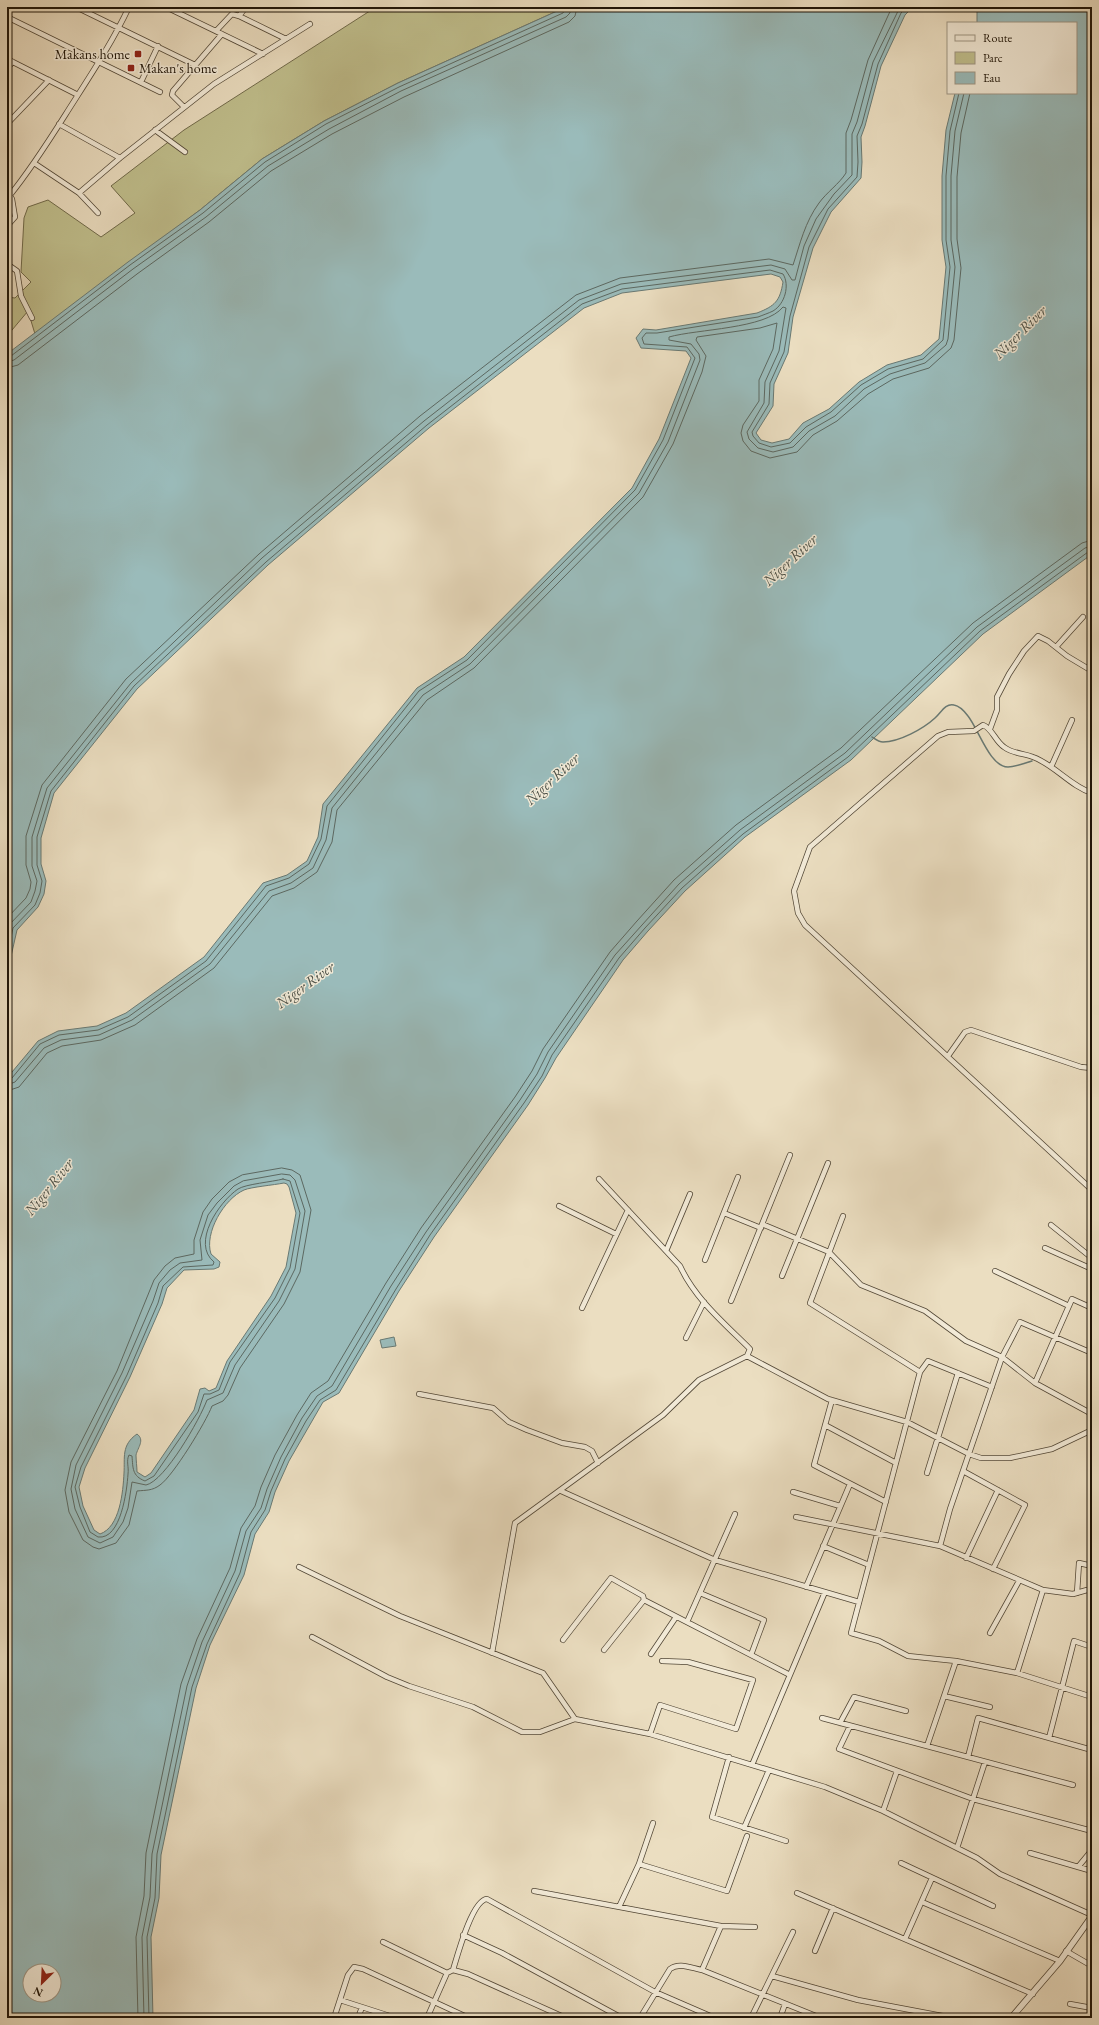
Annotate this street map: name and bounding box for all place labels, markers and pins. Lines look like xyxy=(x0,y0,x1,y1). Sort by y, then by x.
place label: Makans home xyxy=(55,45,131,63)
marker: Makans home xyxy=(133,49,143,59)
place label: Makan's home xyxy=(139,59,218,77)
marker: Makan's home xyxy=(126,63,136,73)

